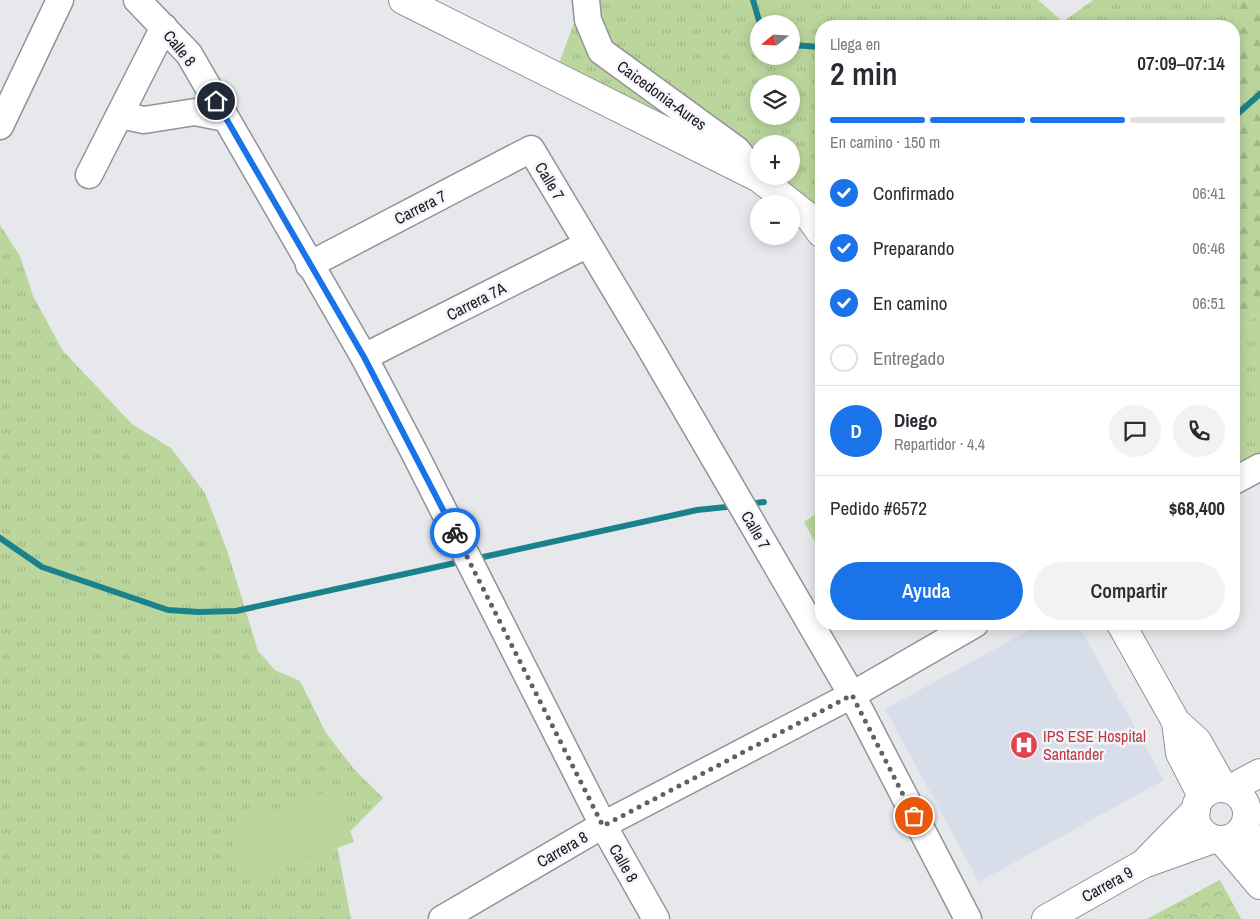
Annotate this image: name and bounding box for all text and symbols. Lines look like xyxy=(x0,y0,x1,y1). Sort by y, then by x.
north arrow xyxy=(750,15,800,65)
map controls xyxy=(750,15,800,245)
street label: Calle 8 xyxy=(159,25,201,71)
text: Llega en xyxy=(830,33,880,55)
text: 07:09–07:14 xyxy=(1137,50,1225,76)
text: 2 min xyxy=(830,52,898,95)
street label: Caicedonia-Aures xyxy=(613,55,711,135)
button: layers xyxy=(750,75,800,125)
pin xyxy=(195,80,237,122)
icon: home xyxy=(202,87,230,115)
text: En camino · 150 m xyxy=(830,131,940,153)
button: + xyxy=(750,135,800,185)
street label: Calle 7 xyxy=(530,158,570,204)
icon: check xyxy=(830,179,858,207)
text: Confirmado xyxy=(873,180,954,206)
text: 06:41 xyxy=(1192,182,1225,204)
street label: Carrera 7 xyxy=(390,185,450,229)
button: − xyxy=(750,195,800,245)
icon: check xyxy=(830,234,858,262)
text: Preparando xyxy=(873,235,954,261)
text: 06:46 xyxy=(1192,237,1225,259)
street label: Carrera 7A xyxy=(442,277,510,325)
icon: check xyxy=(830,289,858,317)
text: En camino xyxy=(873,290,947,316)
text: 06:51 xyxy=(1192,292,1225,314)
text: Entregado xyxy=(873,345,945,371)
button: chat xyxy=(1109,405,1161,457)
button: phone xyxy=(1173,405,1225,457)
text: Diego xyxy=(894,407,937,433)
text: D xyxy=(850,418,862,444)
text: Repartidor · 4.4 xyxy=(894,433,985,455)
text: Pedido #6572 xyxy=(830,495,927,521)
text: $68,400 xyxy=(1169,495,1225,521)
street label: Calle 7 xyxy=(736,507,776,553)
courier xyxy=(430,508,480,558)
icon: bike xyxy=(441,519,469,547)
button: Ayuda xyxy=(830,562,1023,620)
button: Compartir xyxy=(1033,562,1225,620)
place label: IPS ESE Hospital Santander xyxy=(1043,725,1146,765)
hospital icon: IPS ESE Hospital Santander xyxy=(1009,730,1039,760)
pin xyxy=(893,795,935,837)
icon: bag xyxy=(900,802,928,830)
street label: Carrera 8 xyxy=(533,826,591,872)
street label: Calle 8 xyxy=(604,840,644,886)
street label: Carrera 9 xyxy=(1077,861,1137,907)

